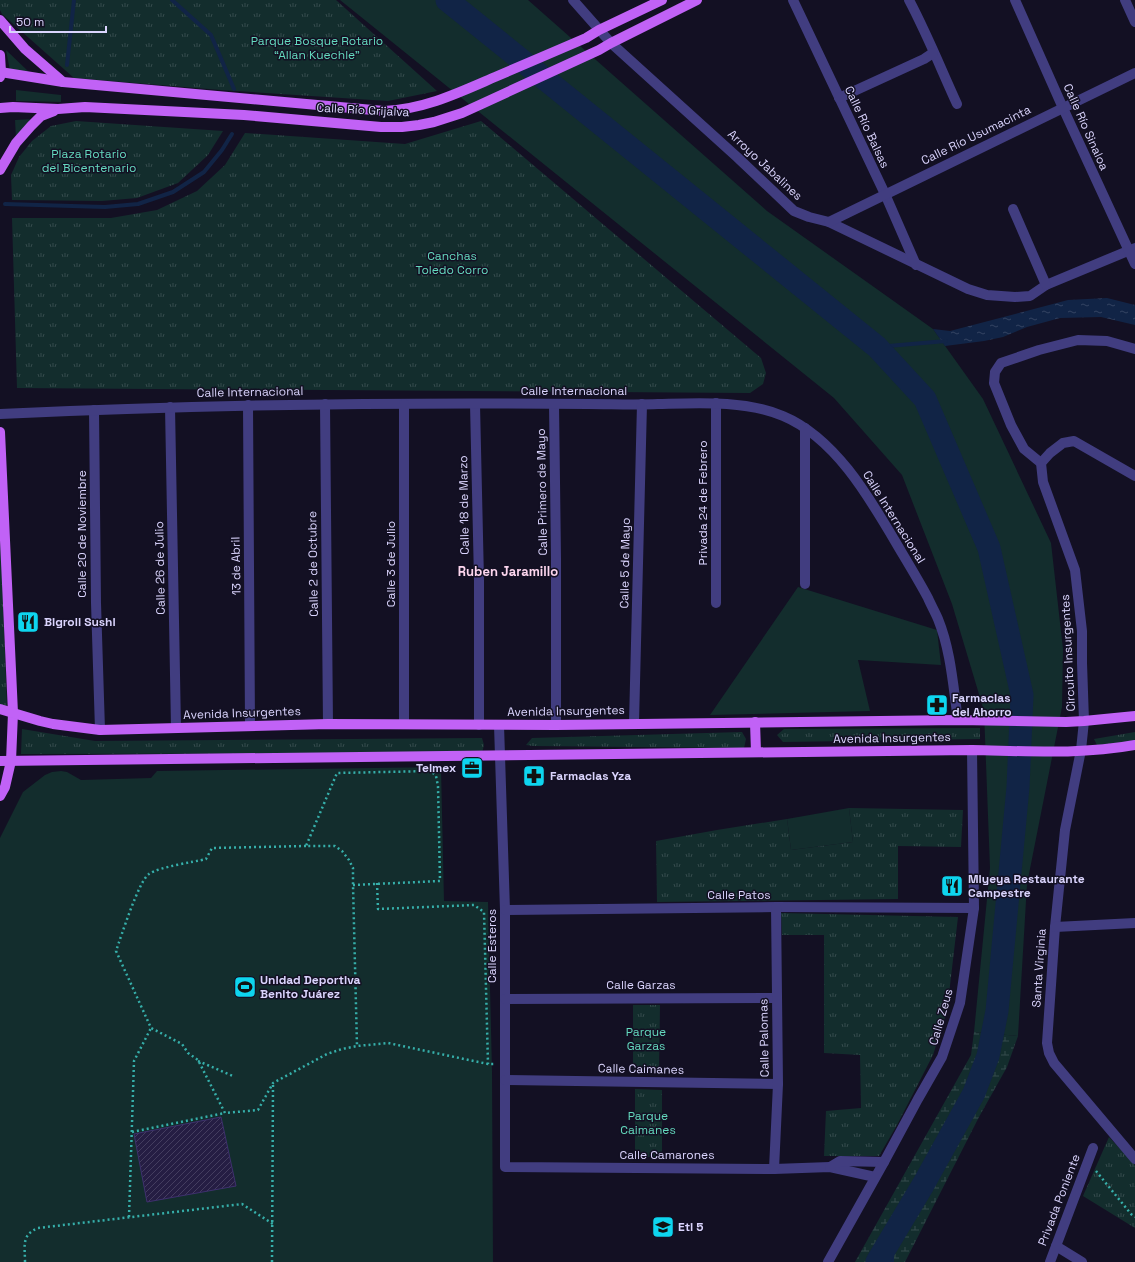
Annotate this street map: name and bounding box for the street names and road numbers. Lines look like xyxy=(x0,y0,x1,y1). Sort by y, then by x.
street label: Calle Río Sinaloa xyxy=(1060,81,1112,173)
street label: Calle Río Balsas xyxy=(841,83,893,171)
street label: Calle Río Grijalva xyxy=(316,100,410,120)
street label: Calle Río Usumacinta xyxy=(919,101,1034,169)
street label: Arroyo Jabalines xyxy=(724,126,806,204)
street label: Calle Internacional xyxy=(197,383,303,401)
street label: Calle Internacional xyxy=(521,383,627,399)
street label: Calle Primero de Mayo xyxy=(533,428,551,556)
street label: Privada 24 de Febrero xyxy=(695,440,711,566)
street label: Calle 18 de Marzo xyxy=(455,455,473,555)
street label: Calle Internacional xyxy=(859,468,929,566)
street label: Calle 20 de Noviembre xyxy=(74,470,90,598)
street label: Calle 2 de Octubre xyxy=(304,511,322,617)
street label: Calle 5 de Mayo xyxy=(616,517,634,609)
street label: Calle 26 de Julio xyxy=(151,521,169,615)
street label: Calle 3 de Julio xyxy=(383,521,399,607)
street label: 13 de Abril xyxy=(227,536,245,596)
street label: Circuito Insurgentes xyxy=(1057,594,1079,712)
street label: Avenida Insurgentes xyxy=(507,702,625,720)
street label: Avenida Insurgentes xyxy=(183,703,301,723)
street label: Avenida Insurgentes xyxy=(833,729,951,747)
street label: Calle Patos xyxy=(707,887,771,903)
street label: Calle Esteros xyxy=(484,909,500,983)
street label: Santa Virginia xyxy=(1028,928,1050,1008)
street label: Calle Garzas xyxy=(606,977,676,993)
street label: Calle Zeus xyxy=(925,987,957,1047)
street label: Calle Palomas xyxy=(755,999,773,1077)
street label: Calle Caimanes xyxy=(598,1060,684,1078)
street label: Calle Camarones xyxy=(619,1147,715,1163)
street label: Privada Poniente xyxy=(1034,1152,1084,1248)

